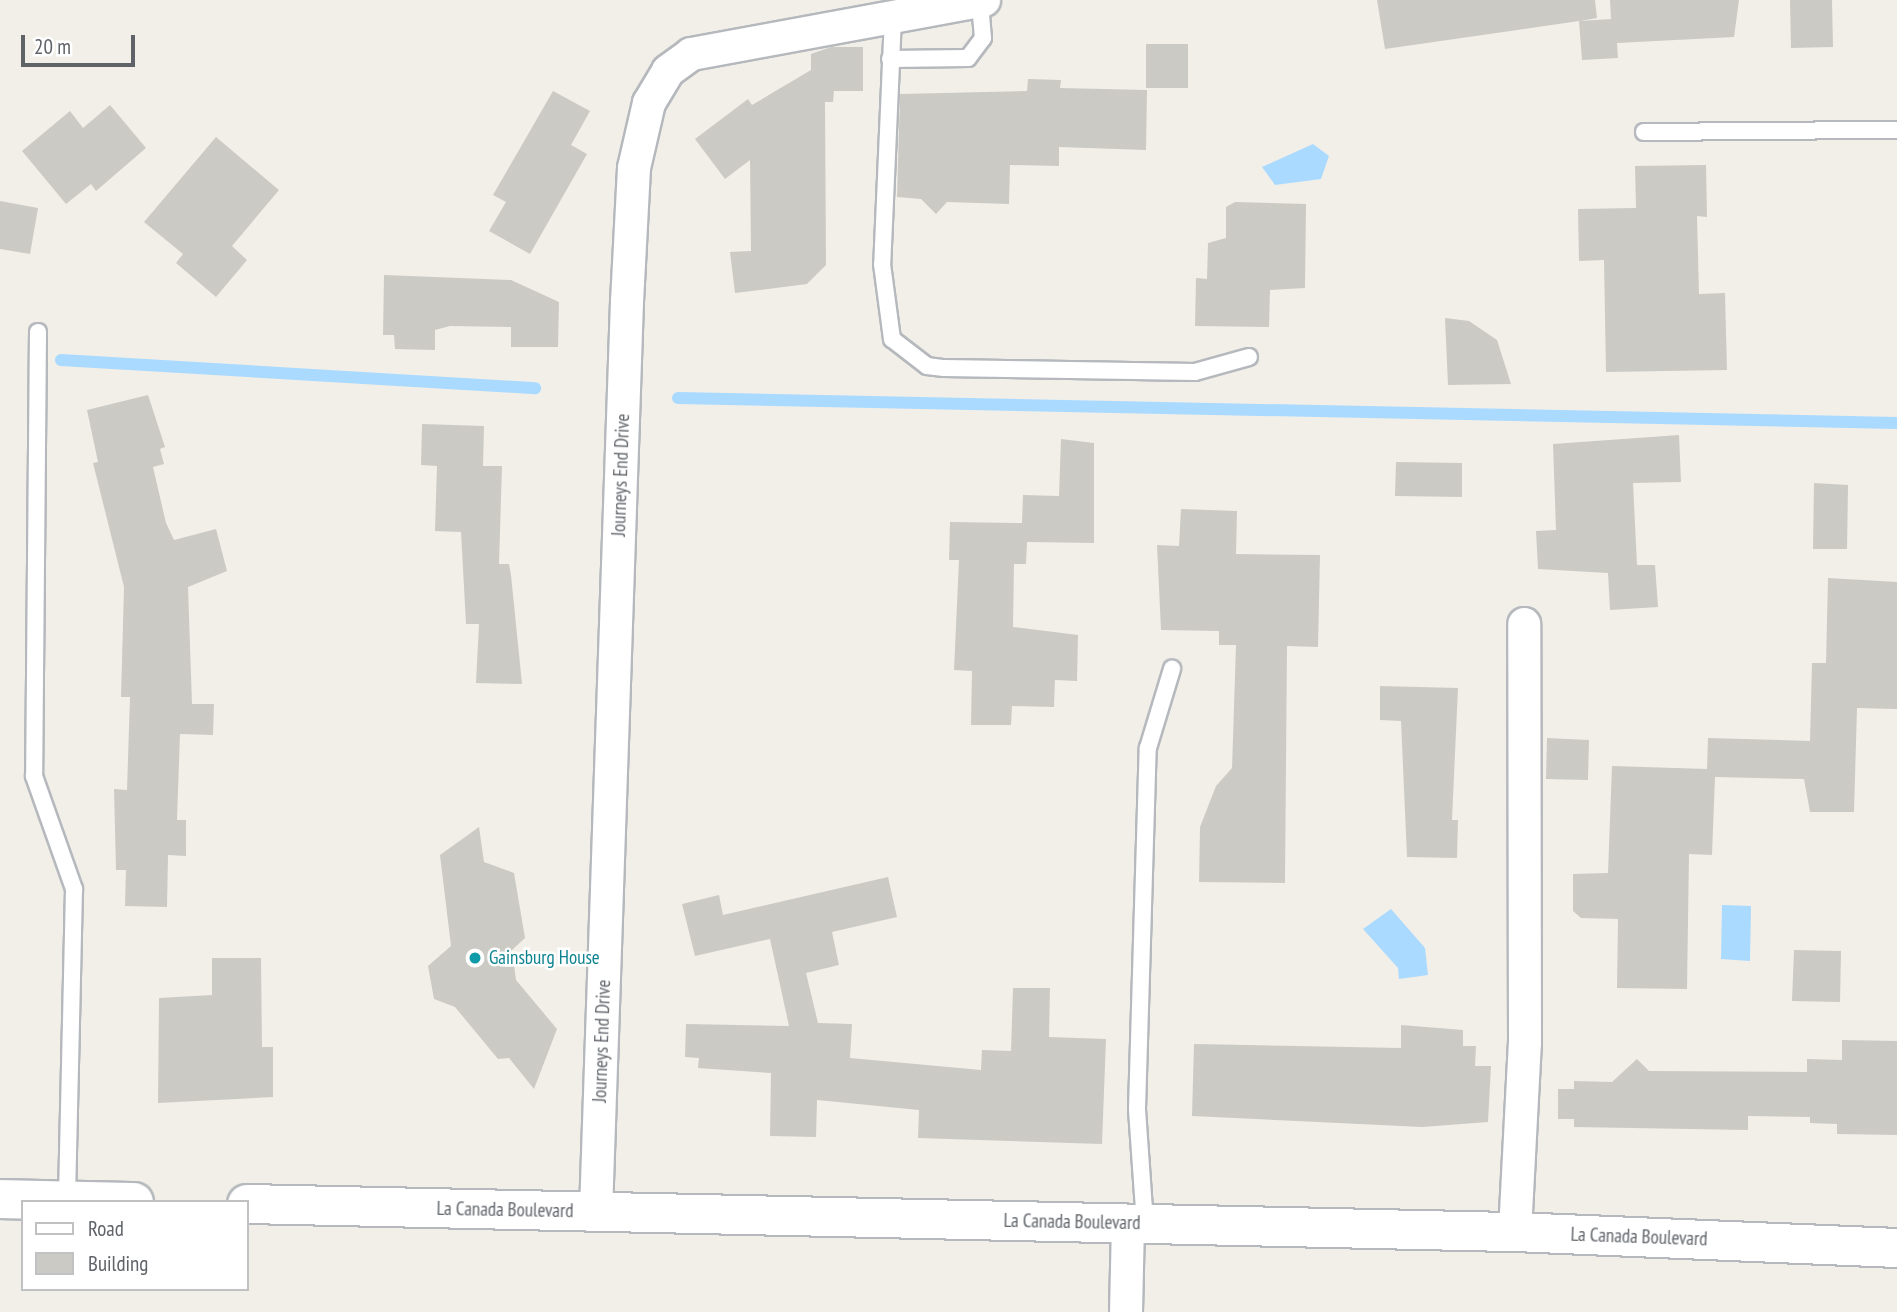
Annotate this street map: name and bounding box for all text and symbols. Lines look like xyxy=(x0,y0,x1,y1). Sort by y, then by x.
scale bar xyxy=(24,21,138,65)
text: 20 m xyxy=(34,33,71,60)
street label: Journeys End Drive xyxy=(607,413,635,537)
place label: Gainsburg House xyxy=(489,947,600,969)
marker: Gainsburg House xyxy=(467,950,483,966)
street label: Journeys End Drive xyxy=(588,979,616,1103)
street label: La Canada Boulevard xyxy=(436,1197,574,1223)
legend xyxy=(21,1200,248,1291)
street label: La Canada Boulevard xyxy=(1003,1209,1141,1235)
text: Road xyxy=(88,1215,124,1242)
street label: La Canada Boulevard xyxy=(1570,1223,1708,1251)
text: Building xyxy=(88,1250,148,1277)

